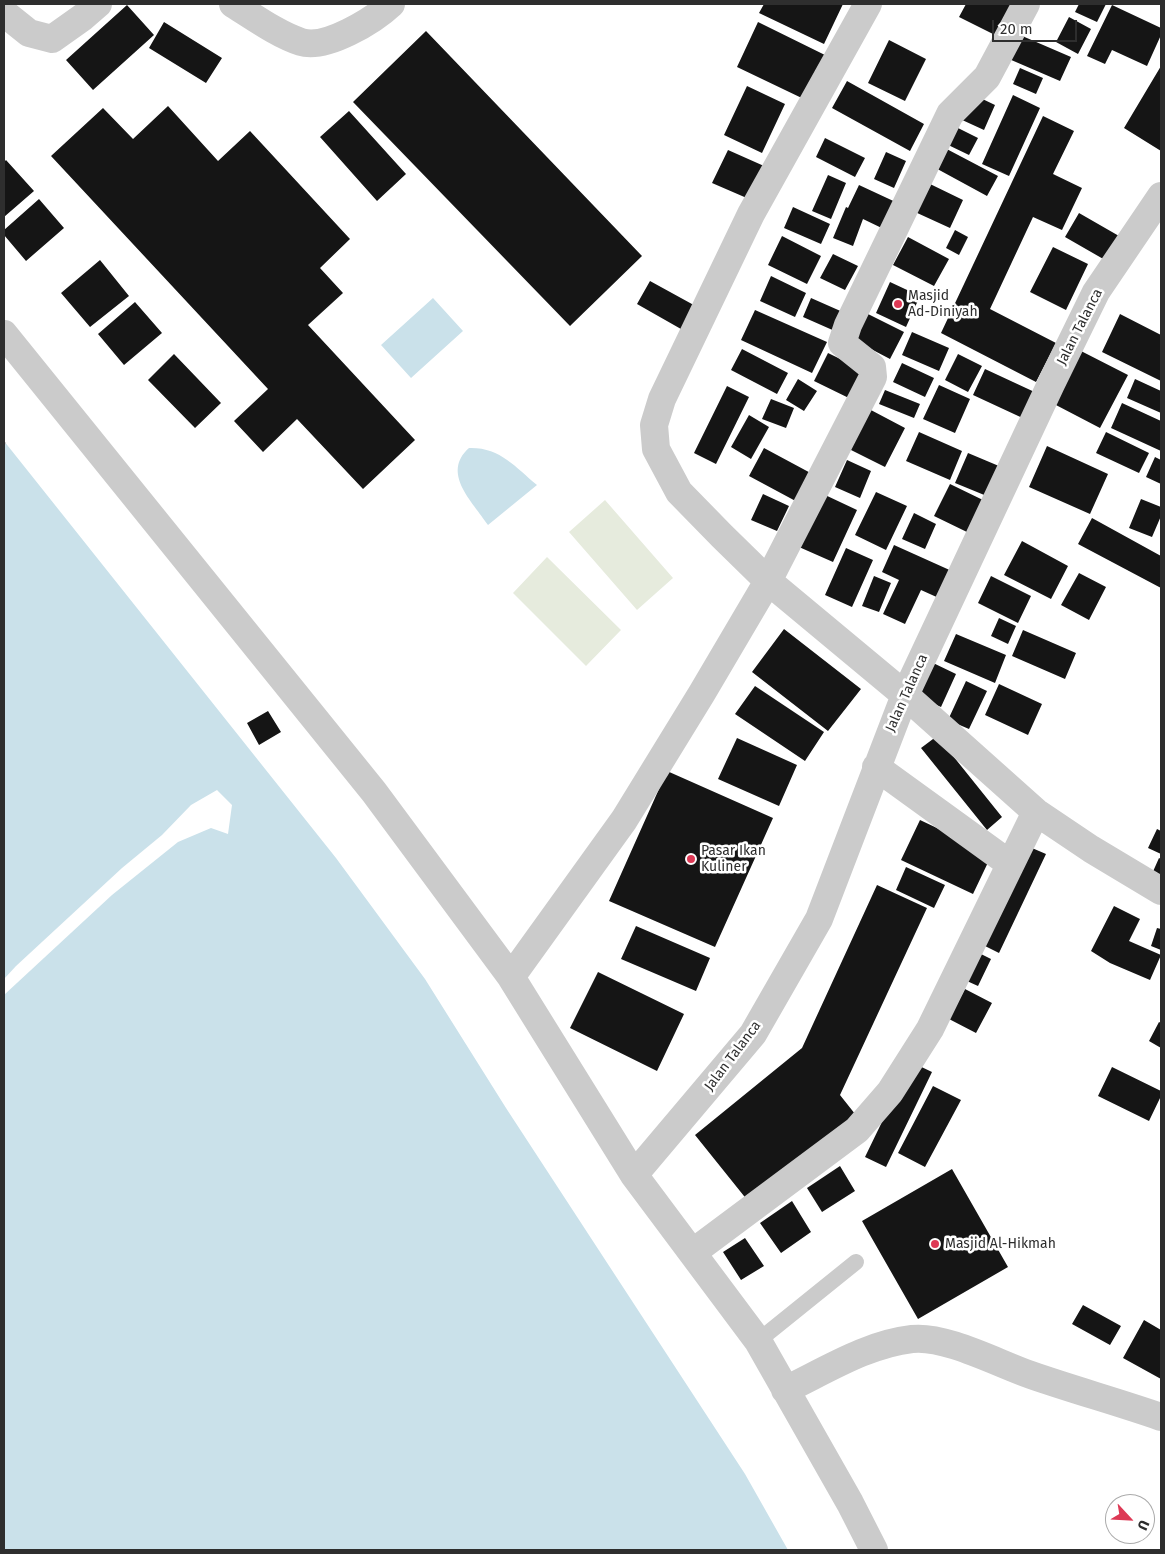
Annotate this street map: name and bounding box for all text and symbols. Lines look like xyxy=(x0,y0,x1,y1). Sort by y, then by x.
scale bar xyxy=(995,10,1080,42)
text: 20 m xyxy=(1000,20,1033,38)
street label: Jalan Talanca xyxy=(1054,286,1106,368)
place label: Masjid Ad-Diniyah xyxy=(908,288,978,321)
marker: Masjid Ad-Diniyah xyxy=(892,298,904,310)
street label: Jalan Talanca xyxy=(882,652,932,734)
place label: Pasar Ikan Kuliner xyxy=(701,843,766,876)
marker: Pasar Ikan Kuliner xyxy=(685,853,697,865)
street label: Jalan Talanca xyxy=(701,1018,765,1094)
place label: Masjid Al-Hikmah xyxy=(945,1236,1056,1252)
marker: Masjid Al-Hikmah xyxy=(929,1238,941,1250)
north arrow xyxy=(1105,1494,1155,1544)
text: U xyxy=(1134,1517,1153,1533)

